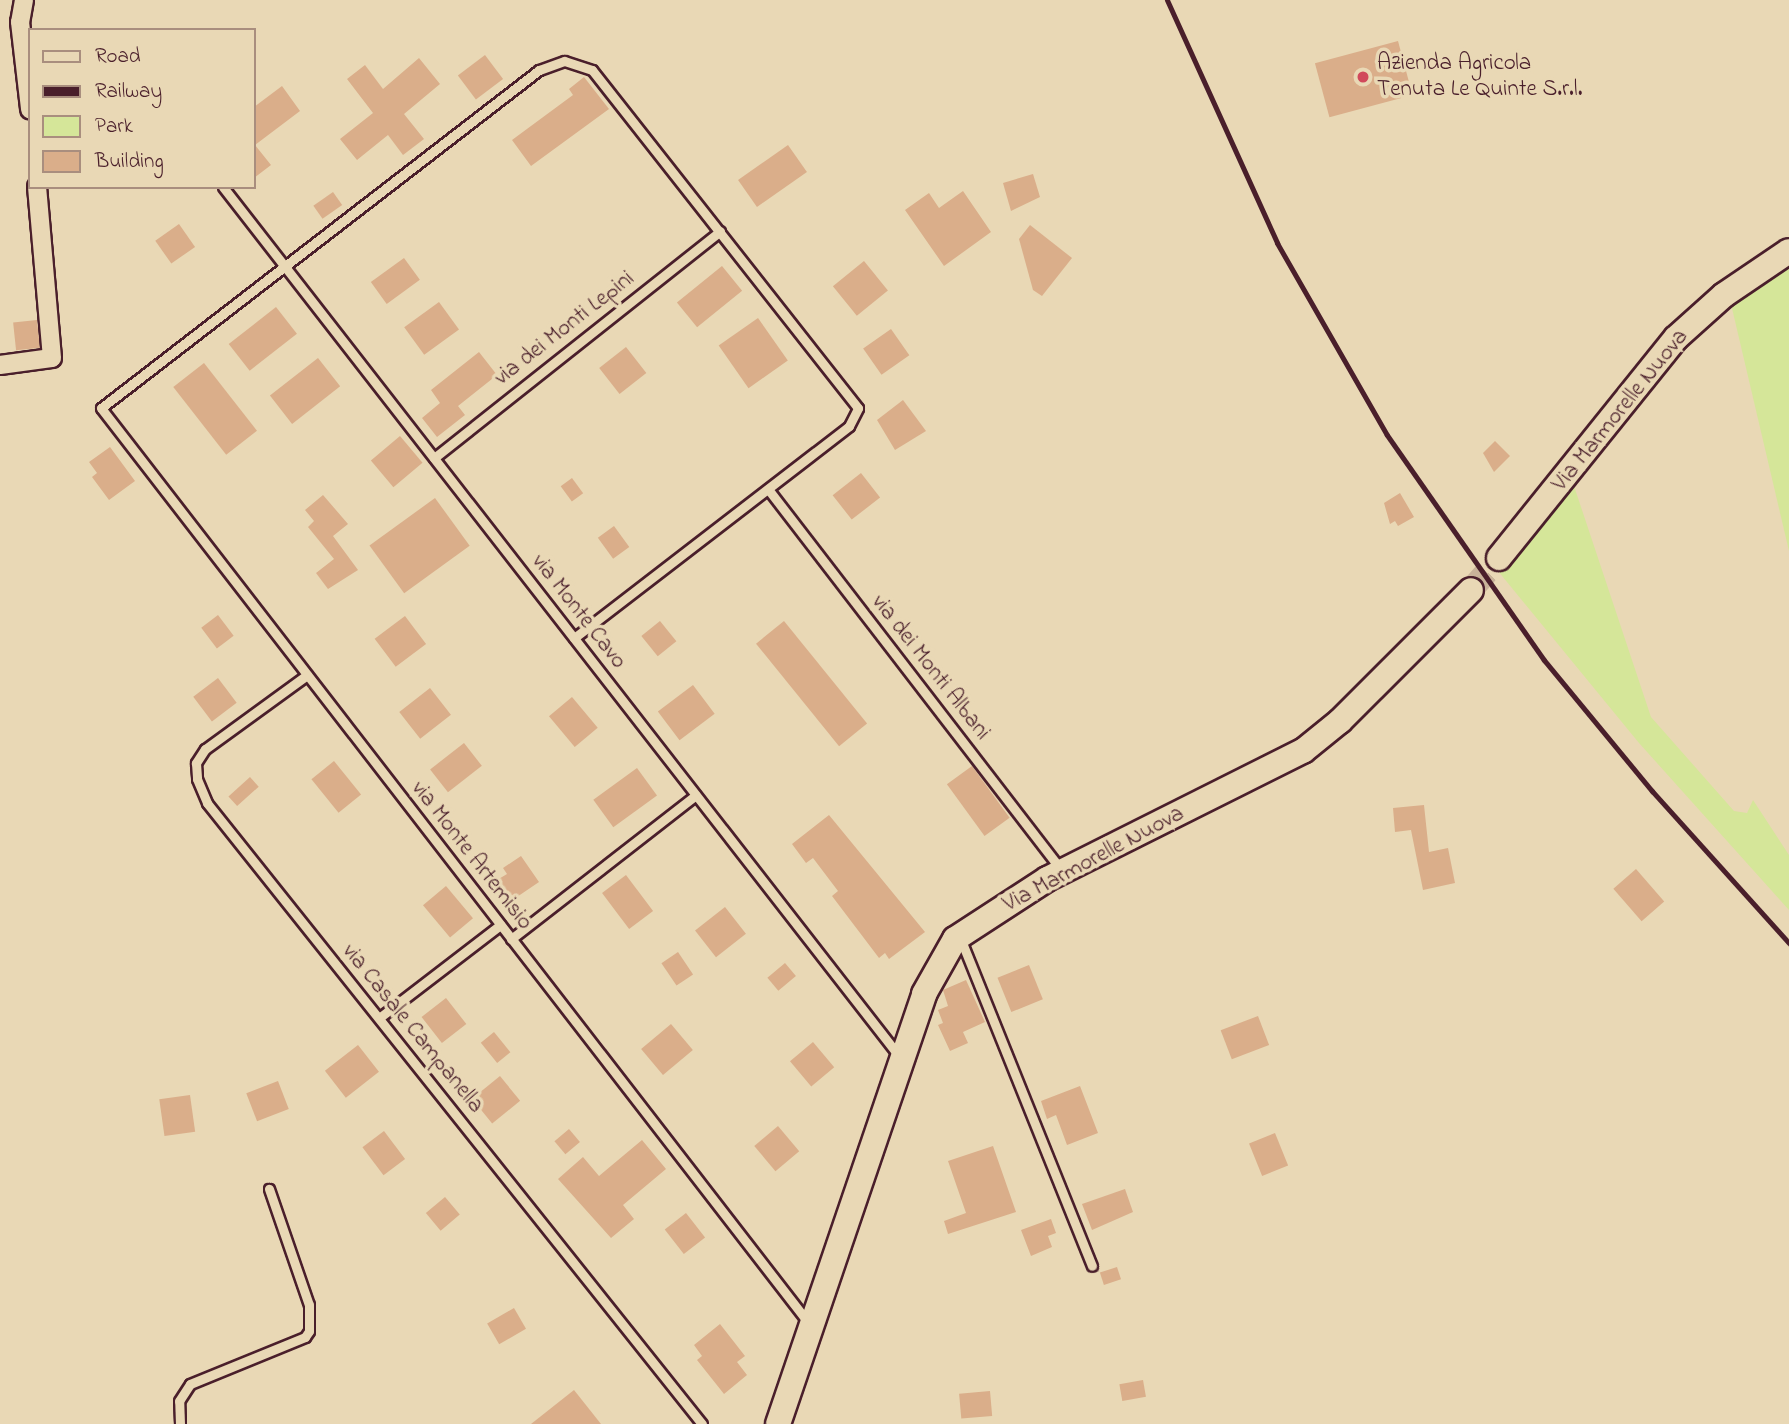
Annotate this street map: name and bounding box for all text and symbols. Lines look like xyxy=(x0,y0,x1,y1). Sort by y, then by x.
legend xyxy=(28,28,256,189)
text: Road xyxy=(95,42,141,72)
place label: Azienda Agricola Tenuta Le Quinte S.r.l. xyxy=(1377,50,1582,104)
marker: Azienda Agricola Tenuta Le Quinte S.r.l. xyxy=(1355,69,1371,85)
text: Railway xyxy=(95,77,162,107)
text: Park xyxy=(95,112,133,142)
text: Building xyxy=(95,147,164,177)
street label: via dei Monti Lepini xyxy=(489,266,641,392)
street label: Via Marmorelle Nuova xyxy=(1547,324,1695,498)
street label: via Monte Cavo xyxy=(525,549,631,675)
street label: via dei Monti Albani xyxy=(865,590,995,746)
street label: via Monte Artemisio xyxy=(404,776,538,936)
street label: Via Marmorelle Nuova xyxy=(999,801,1189,919)
street label: via Casale Campanella xyxy=(335,939,489,1119)

